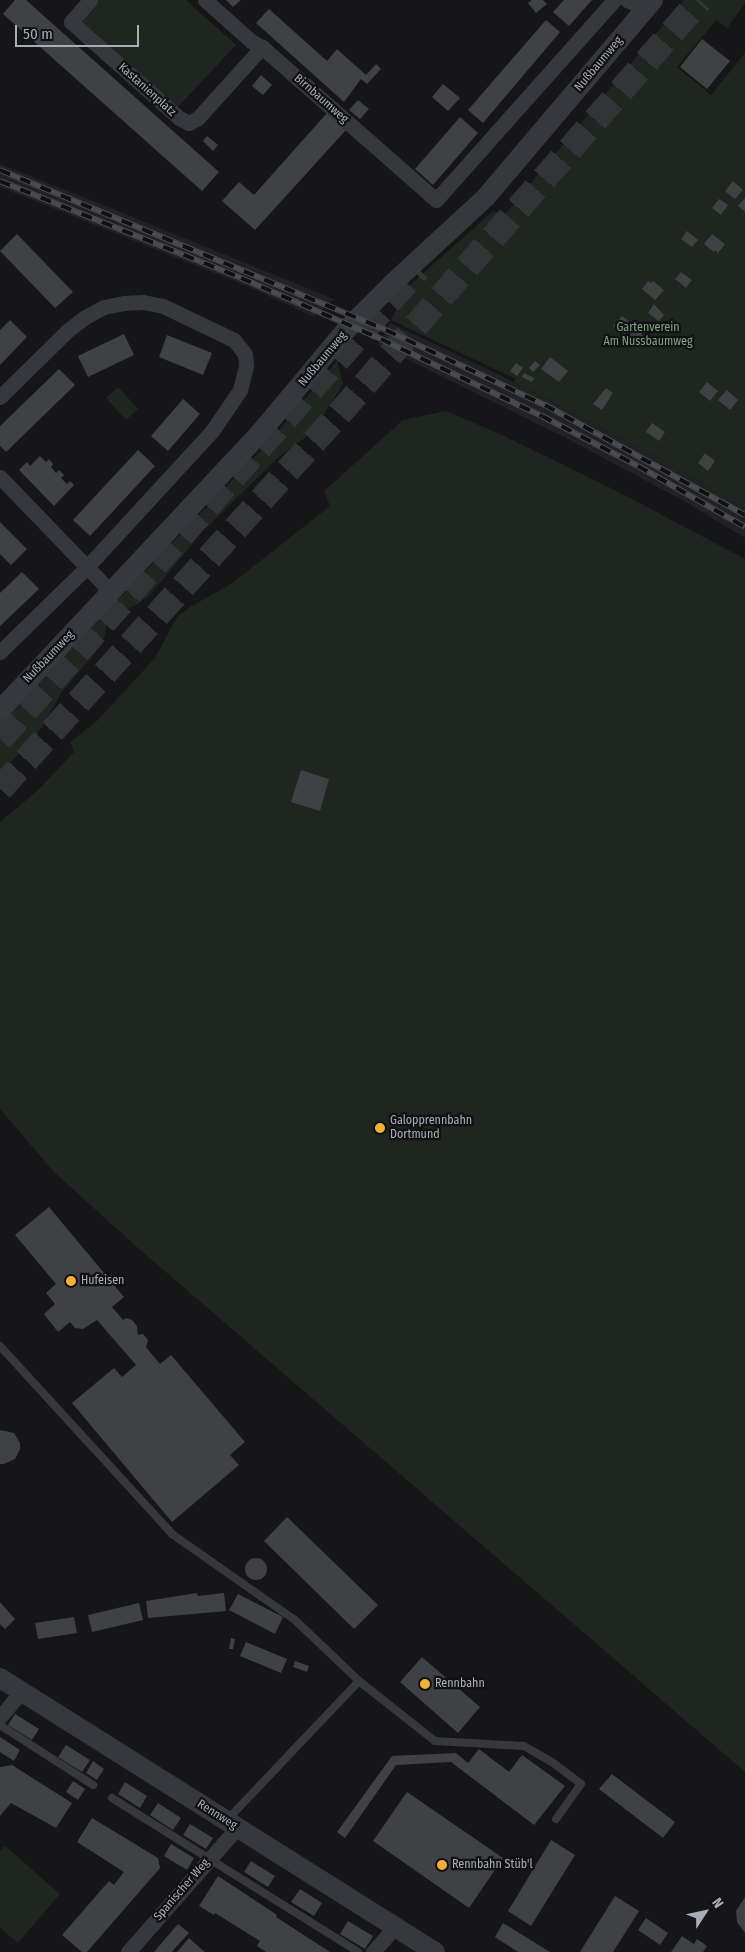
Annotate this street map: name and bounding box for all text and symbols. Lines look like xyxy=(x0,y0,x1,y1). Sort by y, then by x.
scale bar xyxy=(18,15,141,47)
text: 50 m xyxy=(23,25,53,43)
street label: Nußbaumweg xyxy=(572,34,626,94)
street label: Kastanienplatz xyxy=(115,60,179,120)
street label: Birnbaumweg xyxy=(291,72,351,126)
park label: Gartenverein Am Nussbaumweg xyxy=(603,321,693,349)
street label: Nußbaumweg xyxy=(296,329,350,389)
street label: Nußbaumweg xyxy=(21,628,77,686)
place label: Galopprennbahn Dortmund xyxy=(390,1114,472,1142)
marker: Galopprennbahn Dortmund xyxy=(374,1122,386,1134)
place label: Hufeisen xyxy=(81,1274,124,1288)
marker: Hufeisen xyxy=(65,1275,77,1287)
place label: Rennbahn xyxy=(435,1677,485,1691)
marker: Rennbahn xyxy=(419,1678,431,1690)
street label: Rennweg xyxy=(194,1797,240,1833)
street label: Spanischer Weg xyxy=(151,1856,213,1924)
place label: Rennbahn Stüb'l xyxy=(452,1858,533,1872)
marker: Rennbahn Stüb'l xyxy=(436,1859,448,1871)
north arrow xyxy=(680,1887,730,1937)
text: N xyxy=(708,1895,727,1911)

